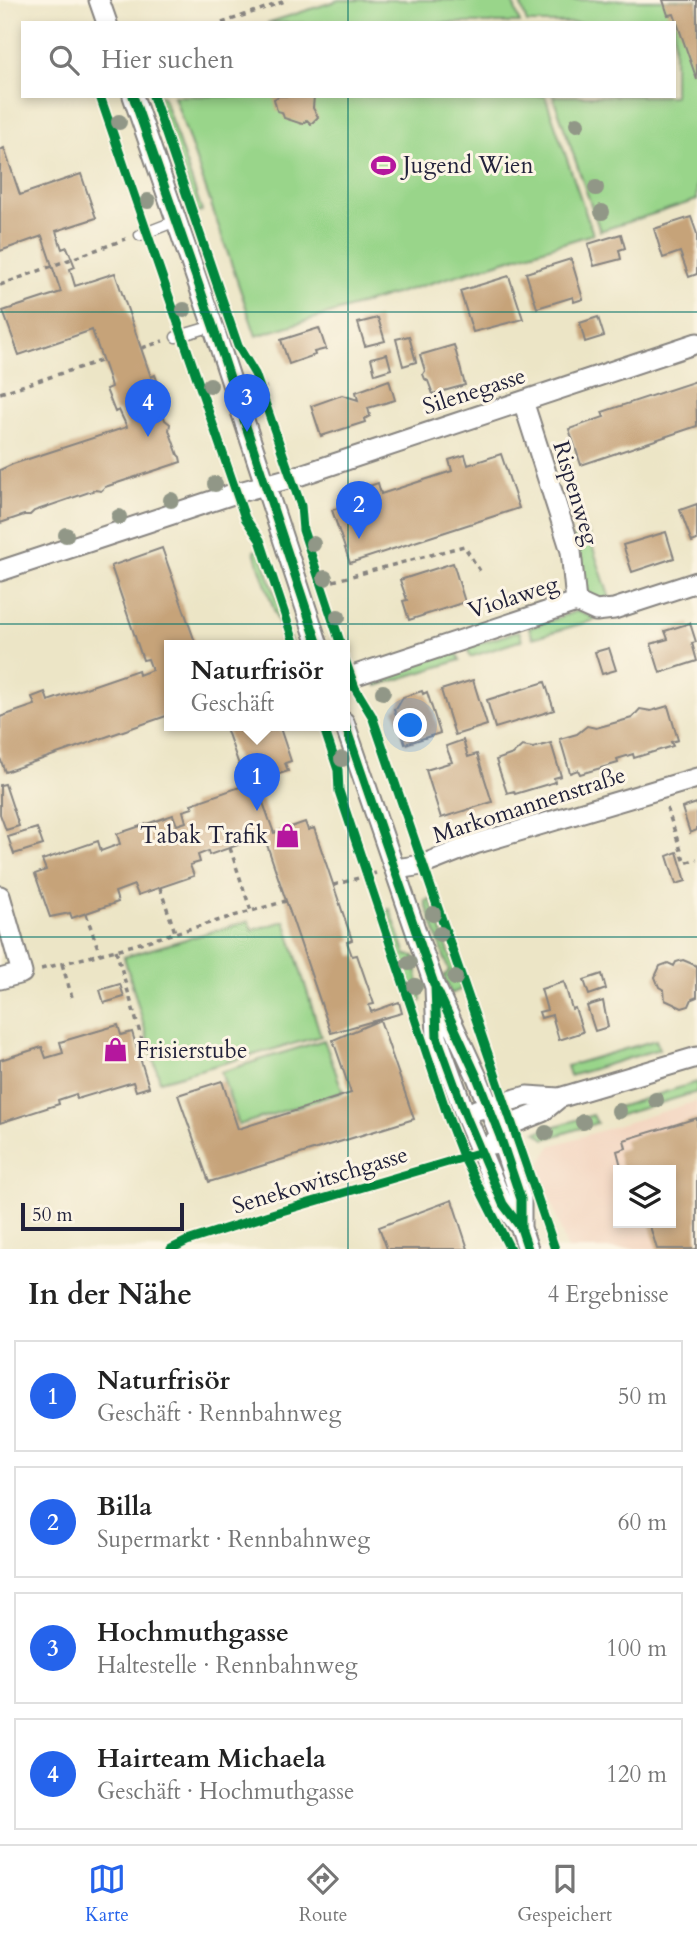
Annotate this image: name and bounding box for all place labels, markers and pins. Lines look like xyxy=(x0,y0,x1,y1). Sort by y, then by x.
place label: Jugend Wien xyxy=(400,150,534,181)
sports icon: Jugend Wien xyxy=(369,151,397,179)
pin: 3 xyxy=(224,374,270,432)
pin: 4 xyxy=(125,379,171,437)
pin: 2 xyxy=(336,481,382,539)
pin: 1 xyxy=(234,753,280,811)
place label: Tabak Trafik xyxy=(140,820,269,851)
shop icon: Tabak Trafik xyxy=(274,821,302,849)
place label: Frisierstube xyxy=(136,1035,247,1066)
shop icon: Frisierstube xyxy=(102,1036,130,1064)

